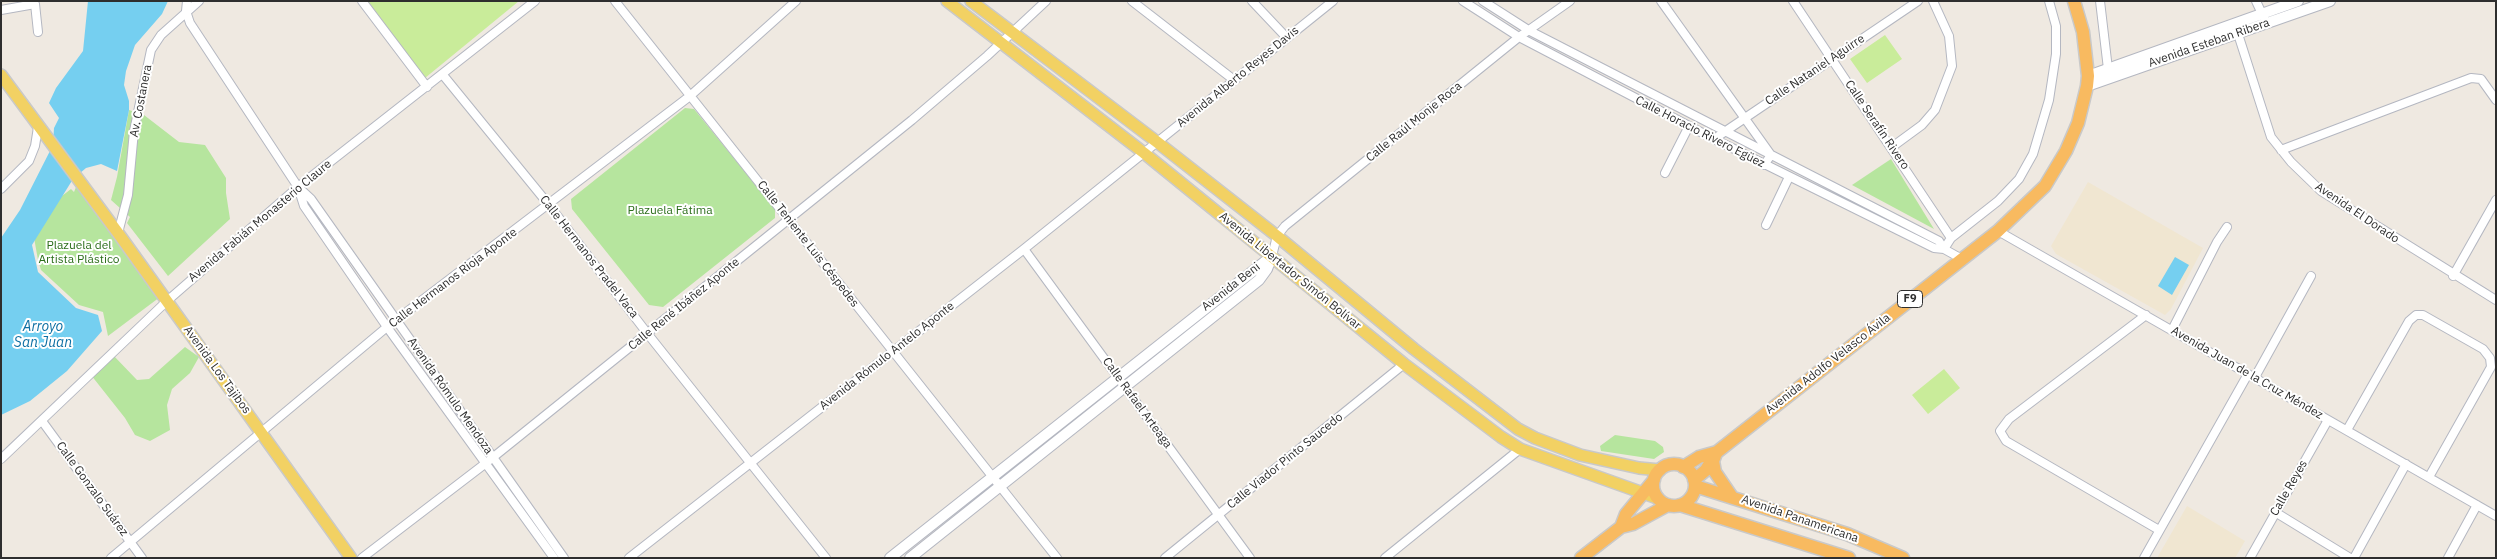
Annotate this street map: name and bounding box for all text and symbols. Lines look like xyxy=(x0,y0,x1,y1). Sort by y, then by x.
street label: Avenida Esteban Ribera xyxy=(2146,15,2272,71)
street label: Avenida Alberto Reyes Davis xyxy=(1174,23,1302,131)
street label: Calle Nataniel Aguirre xyxy=(1763,31,1867,109)
street label: Av. Costanera xyxy=(127,63,155,139)
street label: Calle Serafín Rivero xyxy=(1842,78,1912,172)
street label: Calle Raúl Monje Roca xyxy=(1363,79,1465,165)
street label: Calle Horacio Rivero Egüez xyxy=(1633,93,1767,171)
street label: Avenida Fabián Monasterio Claure xyxy=(185,157,335,285)
street label: Calle Teniente Luis Céspedes xyxy=(754,178,862,310)
street label: Avenida El Dorado xyxy=(2312,180,2402,246)
street label: Calle Hermanos Pradel Vaca xyxy=(537,193,641,321)
park label: Plazuela Fátima xyxy=(627,204,713,218)
street label: Avenida Libertador Simón Bolívar xyxy=(1216,209,1364,333)
street label: Calle Hermanos Rioja Aponte xyxy=(386,225,520,331)
park label: Plazuela del Artista Plástico xyxy=(38,239,120,267)
street label: Calle René Ibáñez Aponte xyxy=(625,255,743,353)
street label: Avenida Beni xyxy=(1199,260,1263,314)
road number: F9 xyxy=(1898,290,1922,308)
street label: Avenida Rómulo Antelo Aponte xyxy=(817,299,957,413)
street label: Avenida Adolfo Velasco Ávila xyxy=(1763,311,1893,417)
water label: Arroyo San Juan xyxy=(14,319,72,352)
street label: Avenida Los Tajibos xyxy=(180,323,254,417)
street label: Avenida Juan de la Cruz Méndez xyxy=(2168,324,2326,422)
street label: Avenida Rómulo Mendoza xyxy=(404,335,496,457)
street label: Calle Rafael Arteaga xyxy=(1099,355,1175,451)
street label: Calle Viador Pinto Saucedo xyxy=(1224,410,1346,512)
street label: Calle Gonzalo Suárez xyxy=(53,439,131,539)
street label: Calle Reyes xyxy=(2267,457,2311,519)
street label: Avenida Panamericana xyxy=(1740,492,1860,546)

